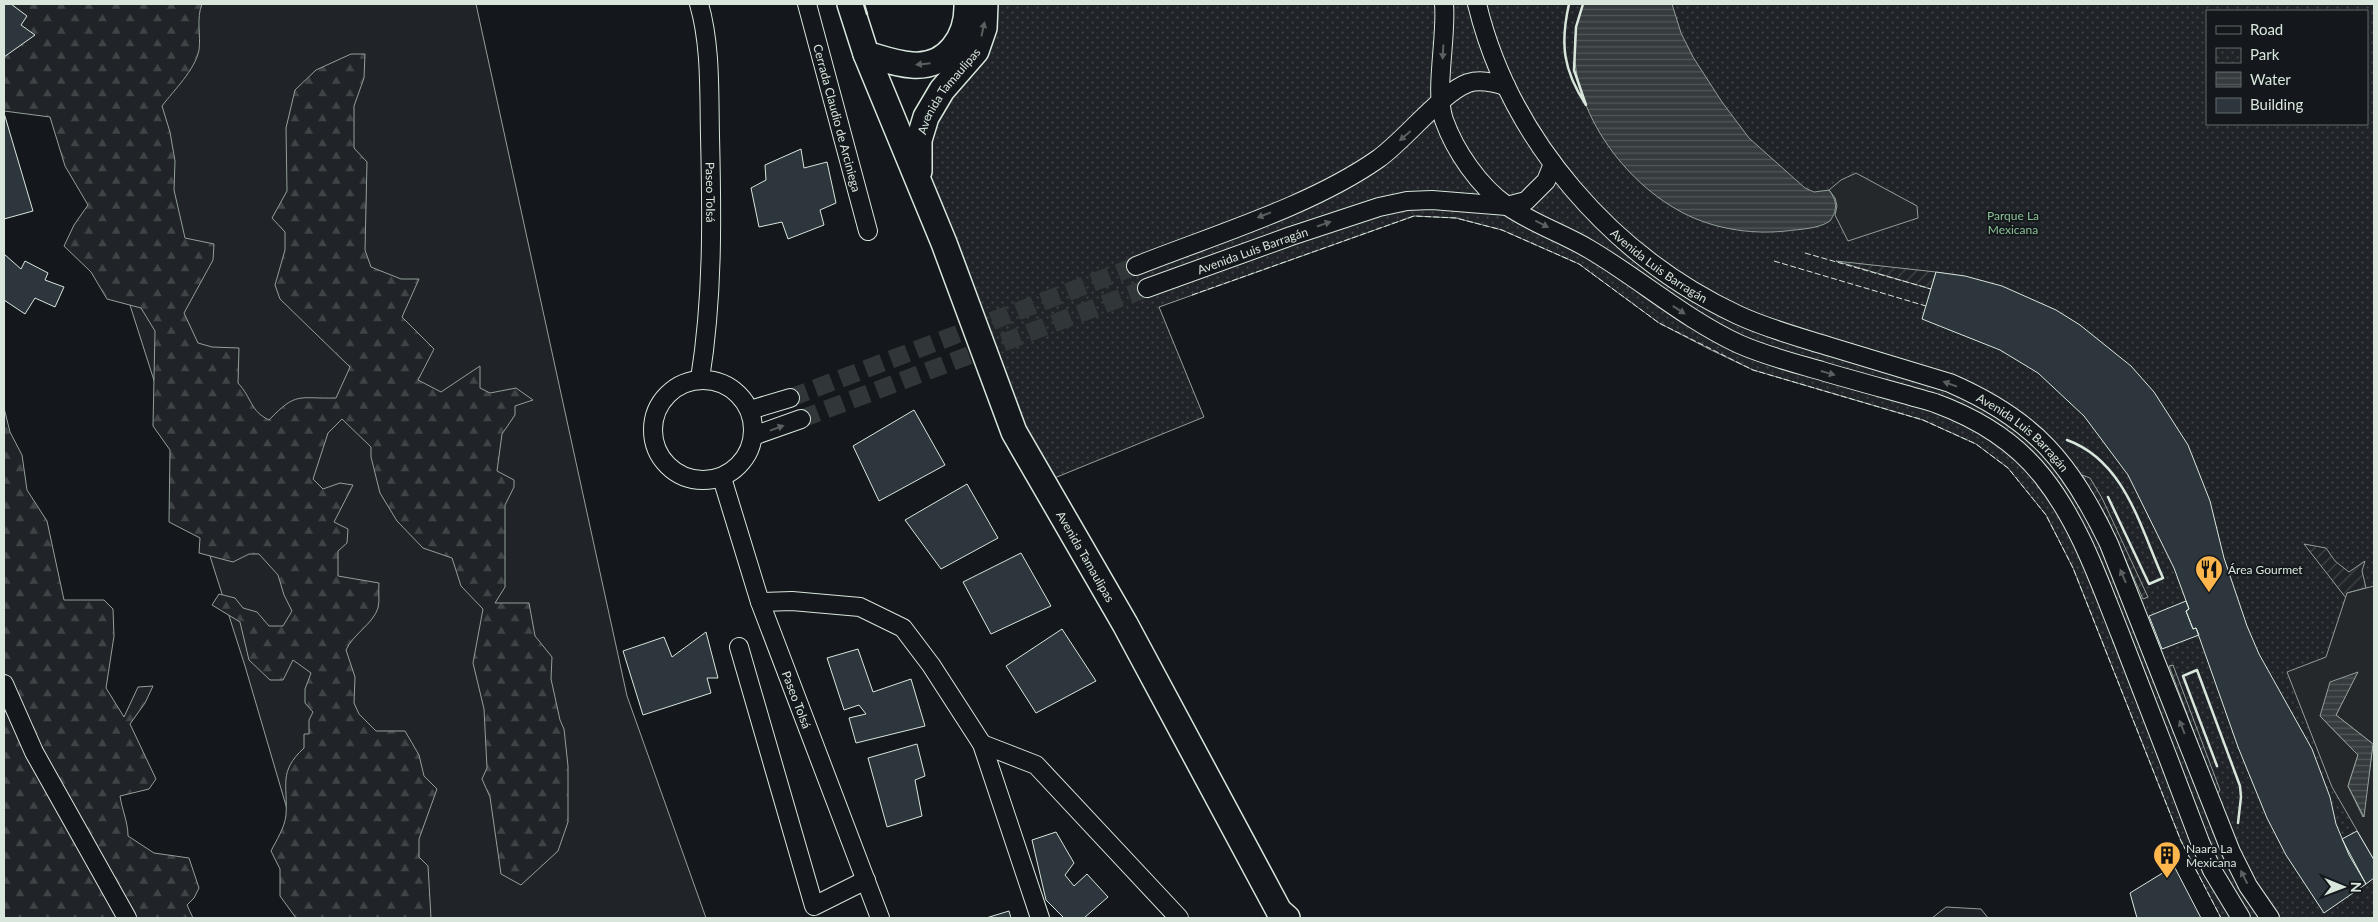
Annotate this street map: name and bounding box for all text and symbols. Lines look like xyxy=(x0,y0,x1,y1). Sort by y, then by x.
legend xyxy=(2206,10,2368,125)
text: Road xyxy=(2250,20,2283,38)
one-way arrow xyxy=(979,21,987,36)
street label: Cerrada Claudio de Arciniega xyxy=(811,42,865,194)
street label: Avenida Tamaulipas xyxy=(914,44,983,136)
one-way arrow xyxy=(1439,45,1447,61)
text: Park xyxy=(2250,45,2280,63)
one-way arrow xyxy=(914,60,930,68)
text: Water xyxy=(2250,70,2291,88)
text: Building xyxy=(2250,95,2303,113)
one-way arrow xyxy=(1399,130,1411,142)
street label: Paseo Tolsá xyxy=(703,162,719,222)
park label: Parque La Mexicana xyxy=(1987,208,2039,237)
one-way arrow xyxy=(1257,212,1272,220)
one-way arrow xyxy=(1317,220,1332,228)
one-way arrow xyxy=(1534,220,1549,228)
street label: Avenida Luis Barragán xyxy=(1195,224,1310,277)
street label: Avenida Luis Barragán xyxy=(1608,225,1710,305)
one-way arrow xyxy=(1672,305,1686,315)
one-way arrow xyxy=(1821,369,1836,377)
one-way arrow xyxy=(1943,380,1958,387)
street label: Avenida Luis Barragán xyxy=(1974,390,2072,474)
one-way arrow xyxy=(770,424,785,432)
street label: Avenida Tamaulipas xyxy=(1054,508,1118,605)
restaurant icon: Área Gourmet xyxy=(2194,554,2224,593)
place label: Área Gourmet xyxy=(2228,562,2303,577)
one-way arrow xyxy=(2118,569,2126,583)
street label: Paseo Tolsá xyxy=(779,669,815,730)
one-way arrow xyxy=(2178,719,2186,734)
building icon: Naara La Mexicana xyxy=(2152,840,2182,879)
place label: Naara La Mexicana xyxy=(2186,841,2236,870)
north arrow xyxy=(2318,862,2368,912)
one-way arrow xyxy=(2240,870,2248,884)
text: N xyxy=(2348,882,2365,893)

